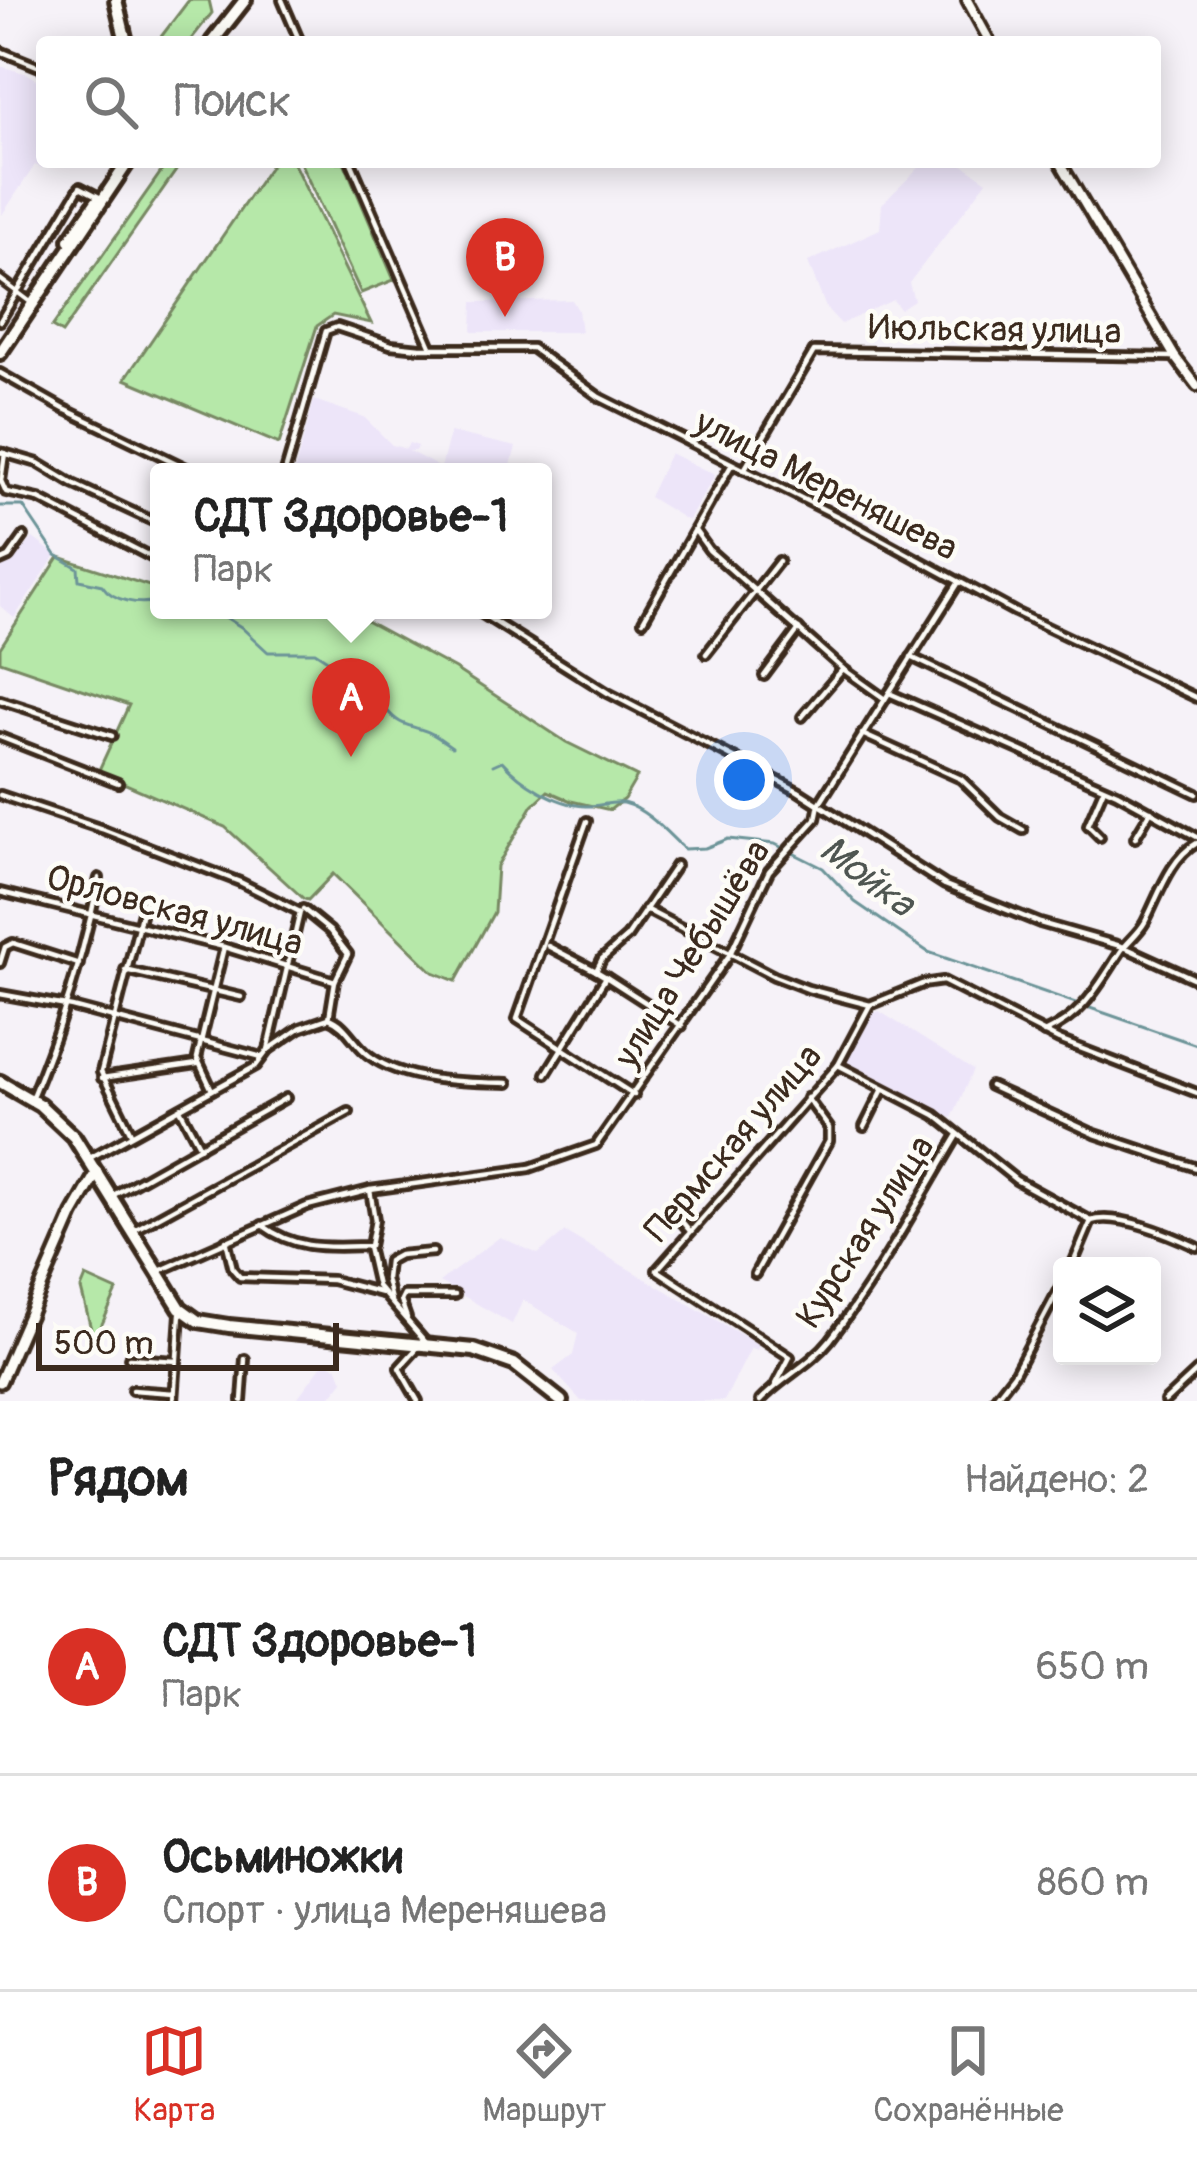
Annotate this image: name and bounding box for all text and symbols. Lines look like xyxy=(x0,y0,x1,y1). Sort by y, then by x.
search box xyxy=(36,36,1161,168)
icon: search xyxy=(78,69,144,135)
text: Поиск xyxy=(174,74,291,130)
pin: B xyxy=(466,218,544,317)
street label: Июльская улица xyxy=(868,305,1122,354)
street label: улица Мереняшева xyxy=(687,399,965,571)
popup xyxy=(150,463,552,619)
text: СДТ Здоровье-1 xyxy=(194,489,508,545)
text: Парк xyxy=(194,545,274,594)
pin: A xyxy=(312,658,390,757)
your location xyxy=(714,750,774,810)
water label: Мойка xyxy=(810,825,926,929)
street label: улица Чебышёва xyxy=(604,832,780,1077)
street label: Орловская улица xyxy=(41,855,308,966)
street label: Пермская улица xyxy=(635,1035,831,1251)
street label: Курская улица xyxy=(786,1127,944,1337)
map controls xyxy=(1053,1257,1161,1365)
button: layers xyxy=(1053,1257,1161,1365)
scale bar xyxy=(36,1317,339,1370)
text: 500 m xyxy=(54,1323,153,1364)
text: Рядом xyxy=(48,1447,189,1511)
text: Найдено: 2 xyxy=(964,1455,1149,1504)
text: СДТ Здоровье-1 xyxy=(162,1614,477,1670)
text: A xyxy=(74,1642,100,1691)
text: 650 m xyxy=(1035,1642,1149,1691)
text: Парк xyxy=(162,1670,242,1719)
text: Осьминожки xyxy=(162,1830,402,1886)
text: B xyxy=(76,1858,98,1907)
text: 860 m xyxy=(1037,1858,1149,1907)
text: Спорт · улица Мереняшева xyxy=(162,1886,607,1935)
tab: Карта xyxy=(133,2018,215,2131)
tab: Маршрут xyxy=(482,2018,606,2131)
tab: Сохранённые xyxy=(873,2018,1064,2131)

